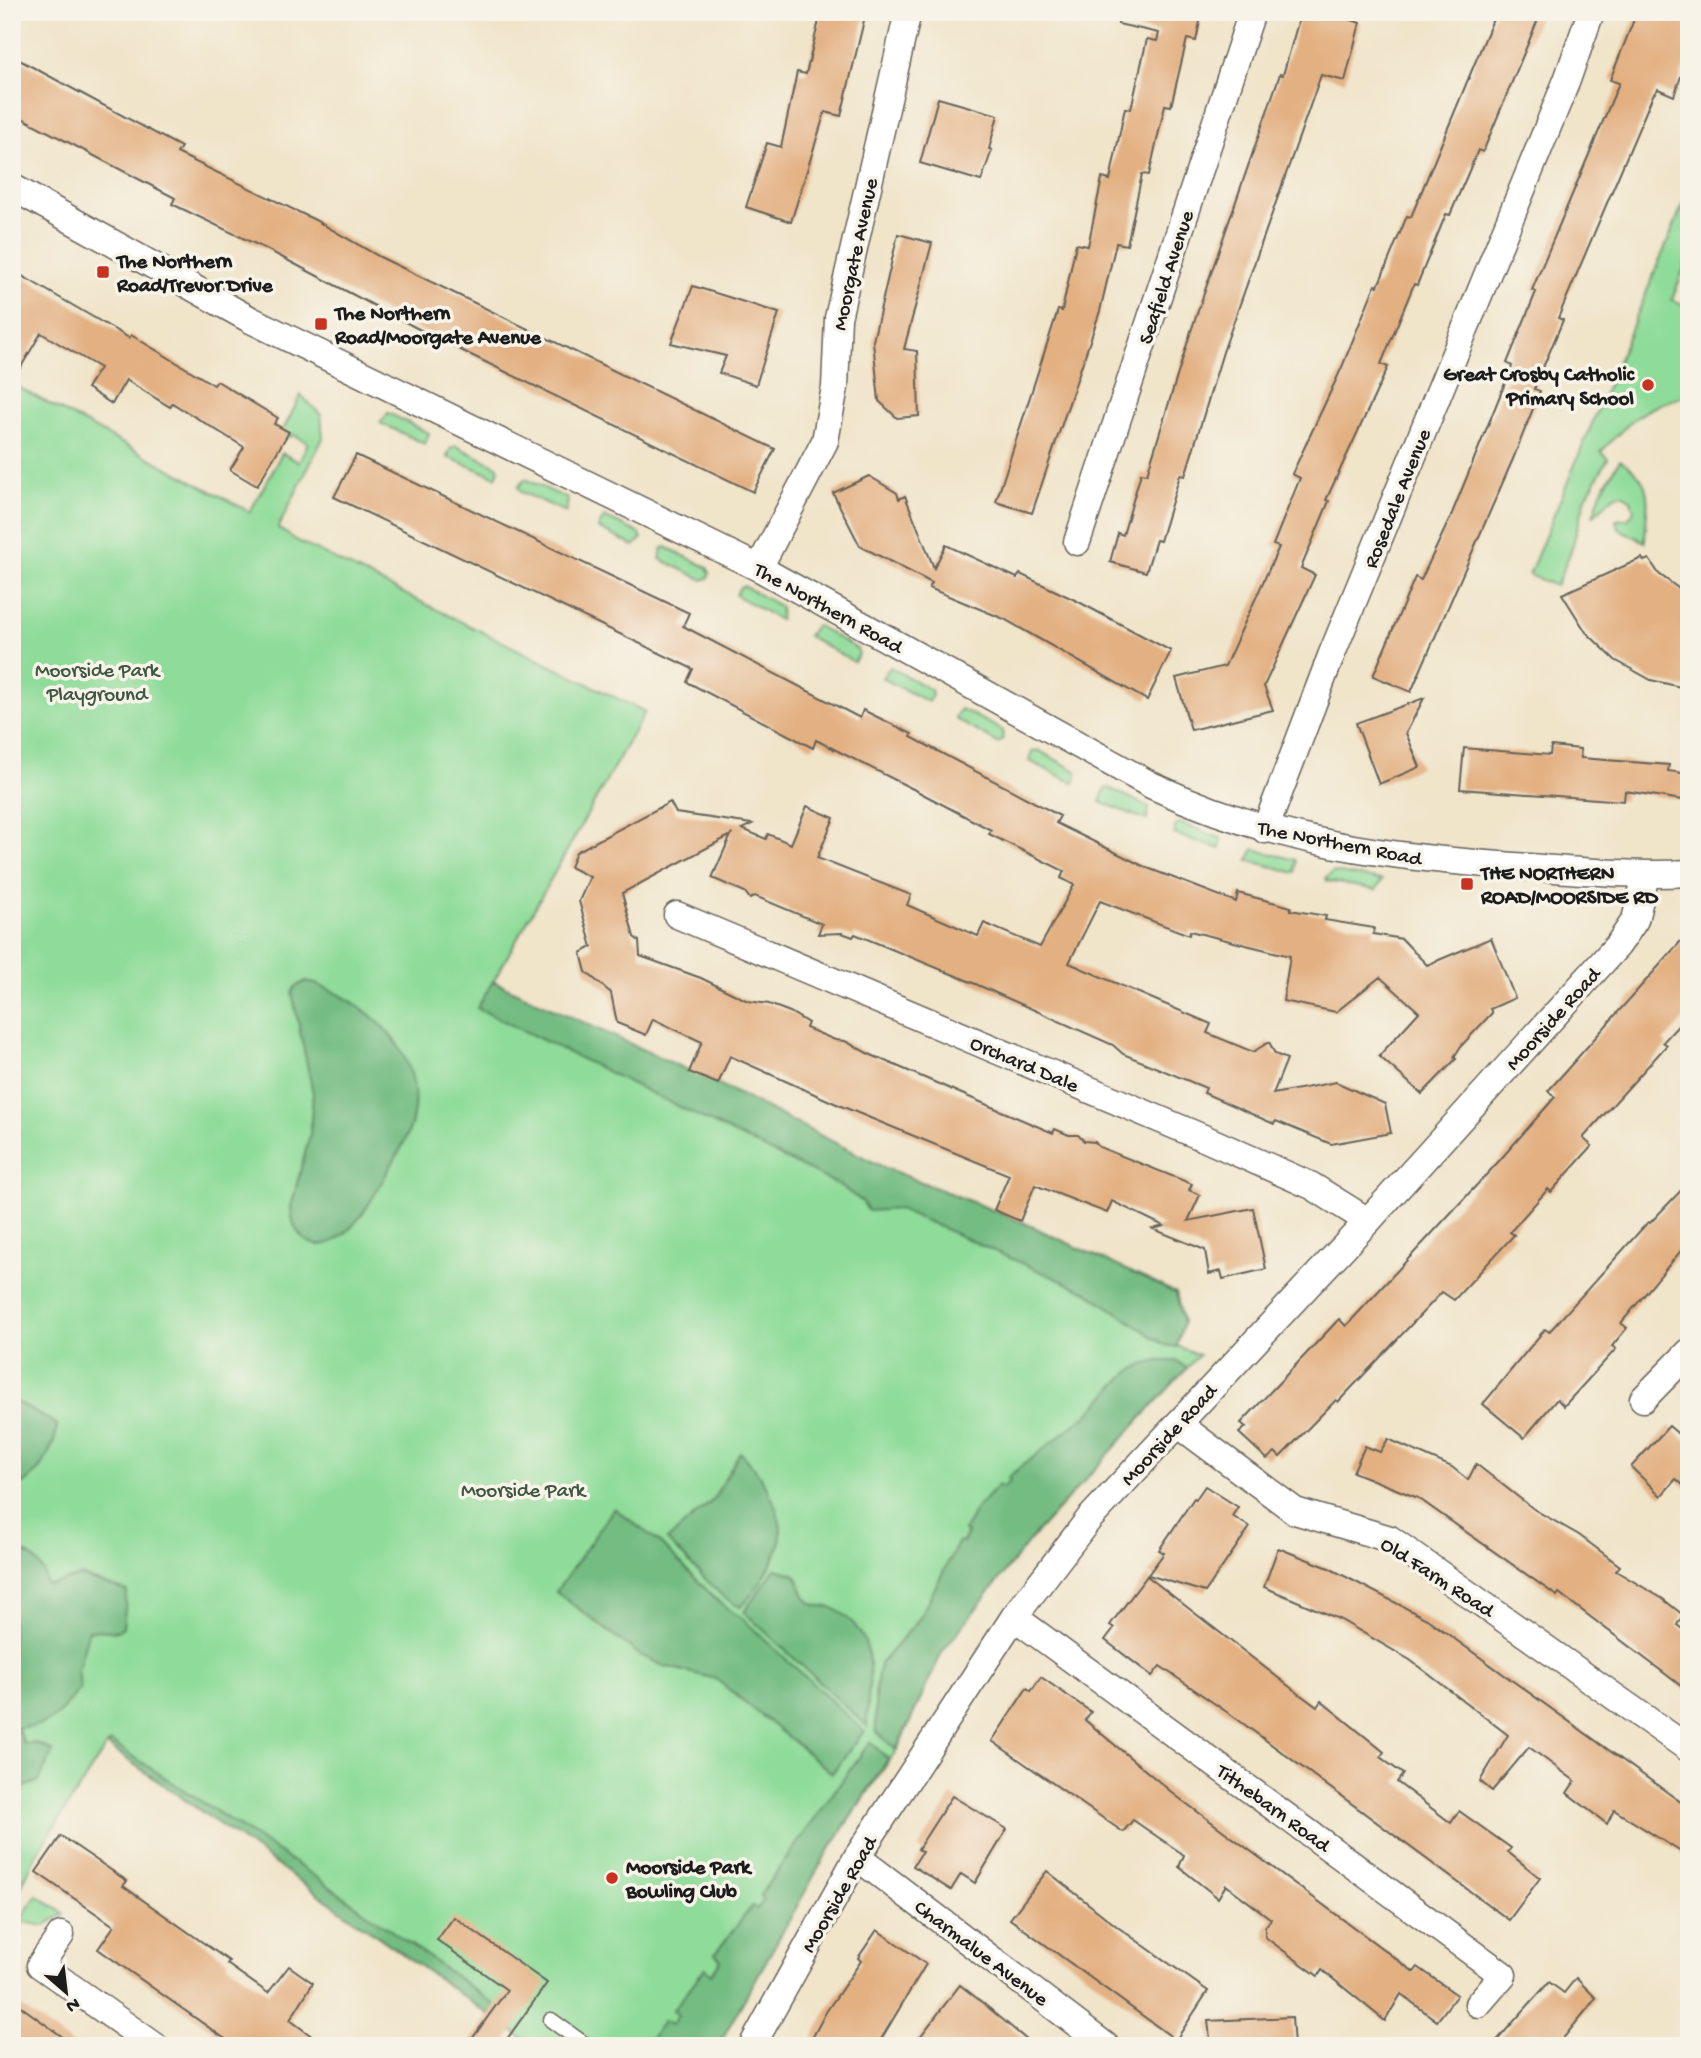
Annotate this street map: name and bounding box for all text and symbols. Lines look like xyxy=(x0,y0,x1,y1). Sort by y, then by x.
street label: Moorgate Avenue xyxy=(829,175,886,333)
street label: Seafield Avenue xyxy=(1135,207,1202,348)
place label: The Northern Road/Trevor Drive xyxy=(115,251,274,300)
marker: The Northern Road/Trevor Drive xyxy=(95,264,111,280)
place label: The Northern Road/Moorgate Avenue xyxy=(333,303,542,352)
marker: The Northern Road/Moorgate Avenue xyxy=(313,316,329,332)
place label: Great Crosby Catholic Primary School xyxy=(1443,364,1636,413)
marker: Great Crosby Catholic Primary School xyxy=(1640,377,1656,393)
street label: Rosedale Avenue xyxy=(1360,425,1439,573)
street label: The Northern Road xyxy=(748,558,908,662)
park label: Moorside Park Playground xyxy=(35,660,162,709)
street label: The Northern Road xyxy=(1254,817,1425,874)
place label: THE NORTHERN ROAD/MOORSIDE RD xyxy=(1479,863,1659,912)
marker: THE NORTHERN ROAD/MOORSIDE RD xyxy=(1459,876,1475,892)
street label: Moorside Road xyxy=(1502,962,1609,1077)
street label: Orchard Dale xyxy=(966,1032,1083,1101)
street label: Moorside Road xyxy=(1117,1379,1225,1492)
park label: Moorside Park xyxy=(461,1480,588,1505)
street label: Old Farm Road xyxy=(1375,1533,1499,1626)
street label: Tithebarn Road xyxy=(1209,1760,1335,1860)
street label: Moorside Road xyxy=(798,1832,885,1958)
place label: Moorside Park Bowling Club xyxy=(625,1857,753,1906)
marker: Moorside Park Bowling Club xyxy=(604,1870,620,1886)
street label: Charmalue Avenue xyxy=(908,1896,1053,2014)
north arrow xyxy=(32,1956,102,2026)
text: N xyxy=(61,1991,83,2017)

